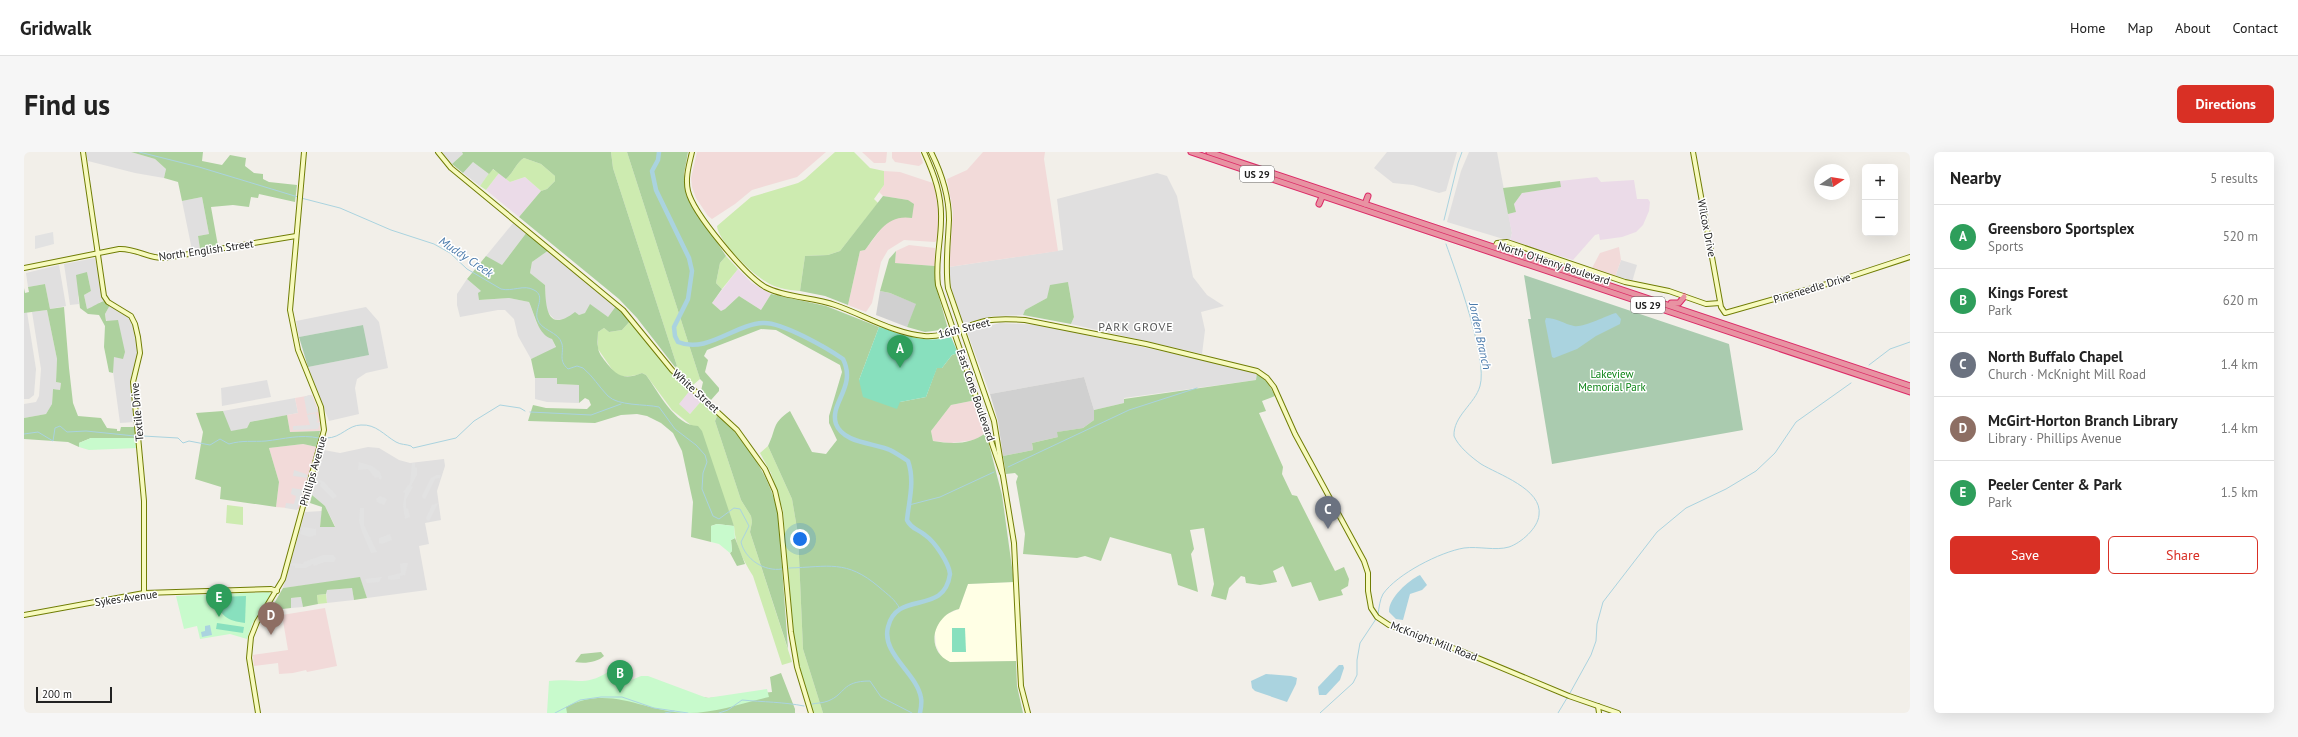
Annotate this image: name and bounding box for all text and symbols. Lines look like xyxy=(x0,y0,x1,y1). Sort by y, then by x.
text: Gridwalk xyxy=(20,16,92,40)
text: Home xyxy=(2070,19,2105,37)
text: Map xyxy=(2127,19,2153,37)
text: About xyxy=(2175,19,2211,37)
text: Contact xyxy=(2233,19,2278,37)
button: Directions xyxy=(2177,85,2274,123)
text: Find us xyxy=(24,86,110,123)
north arrow xyxy=(1814,164,1850,200)
map controls xyxy=(1862,164,1898,236)
button: + xyxy=(1862,164,1898,200)
road number: US 29 xyxy=(1240,166,1274,182)
text: Nearby xyxy=(1950,167,2001,189)
text: 5 results xyxy=(2210,170,2258,187)
street label: Wilcox Drive xyxy=(1695,198,1720,258)
button: − xyxy=(1862,200,1898,236)
text: Greensboro Sportsplex xyxy=(1988,219,2134,238)
text: A xyxy=(1959,228,1967,245)
text: 520 m xyxy=(2223,228,2258,245)
water label: Muddy Creek xyxy=(436,233,497,281)
street label: North English Street xyxy=(158,236,255,264)
street label: North O'Henry Boulevard xyxy=(1496,238,1612,288)
text: Sports xyxy=(1988,238,2024,255)
street label: Pineneedle Drive xyxy=(1772,269,1853,306)
text: Kings Forest xyxy=(1988,283,2068,302)
text: B xyxy=(1959,292,1967,309)
text: 620 m xyxy=(2223,292,2258,309)
road number: US 29 xyxy=(1631,297,1665,313)
water label: Jorden Branch xyxy=(1466,300,1495,371)
text: Park xyxy=(1988,302,2012,319)
street label: 16th Street xyxy=(937,315,992,341)
district label: PARK GROVE xyxy=(1098,319,1174,334)
pin: A xyxy=(887,335,913,368)
street label: East Cone Boulevard xyxy=(954,347,998,443)
text: North Buffalo Chapel xyxy=(1988,347,2123,366)
text: C xyxy=(1959,356,1967,373)
text: 1.4 km xyxy=(2221,356,2258,373)
street label: White Street xyxy=(670,366,723,416)
text: Church · McKnight Mill Road xyxy=(1988,366,2146,383)
park label: Lakeview Memorial Park xyxy=(1578,367,1647,394)
street label: Textile Drive xyxy=(127,382,147,442)
text: McGirt-Horton Branch Library xyxy=(1988,411,2178,430)
text: D xyxy=(1959,420,1967,437)
text: 1.4 km xyxy=(2221,420,2258,437)
text: Library · Phillips Avenue xyxy=(1988,430,2122,447)
street label: Phillips Avenue xyxy=(296,434,330,508)
text: Peeler Center & Park xyxy=(1988,475,2122,494)
text: E xyxy=(1960,484,1966,501)
text: 1.5 km xyxy=(2221,484,2258,501)
text: Park xyxy=(1988,494,2012,511)
pin: C xyxy=(1315,496,1341,529)
your location xyxy=(790,529,810,549)
button: Save xyxy=(1950,536,2100,574)
button: Share xyxy=(2108,536,2258,574)
pin: E xyxy=(206,584,232,617)
street label: Sykes Avenue xyxy=(94,587,159,609)
pin: D xyxy=(258,602,284,635)
street label: McKnight Mill Road xyxy=(1389,618,1479,664)
pin: B xyxy=(607,660,633,693)
scale bar xyxy=(36,685,112,704)
text: 200 m xyxy=(42,687,72,701)

